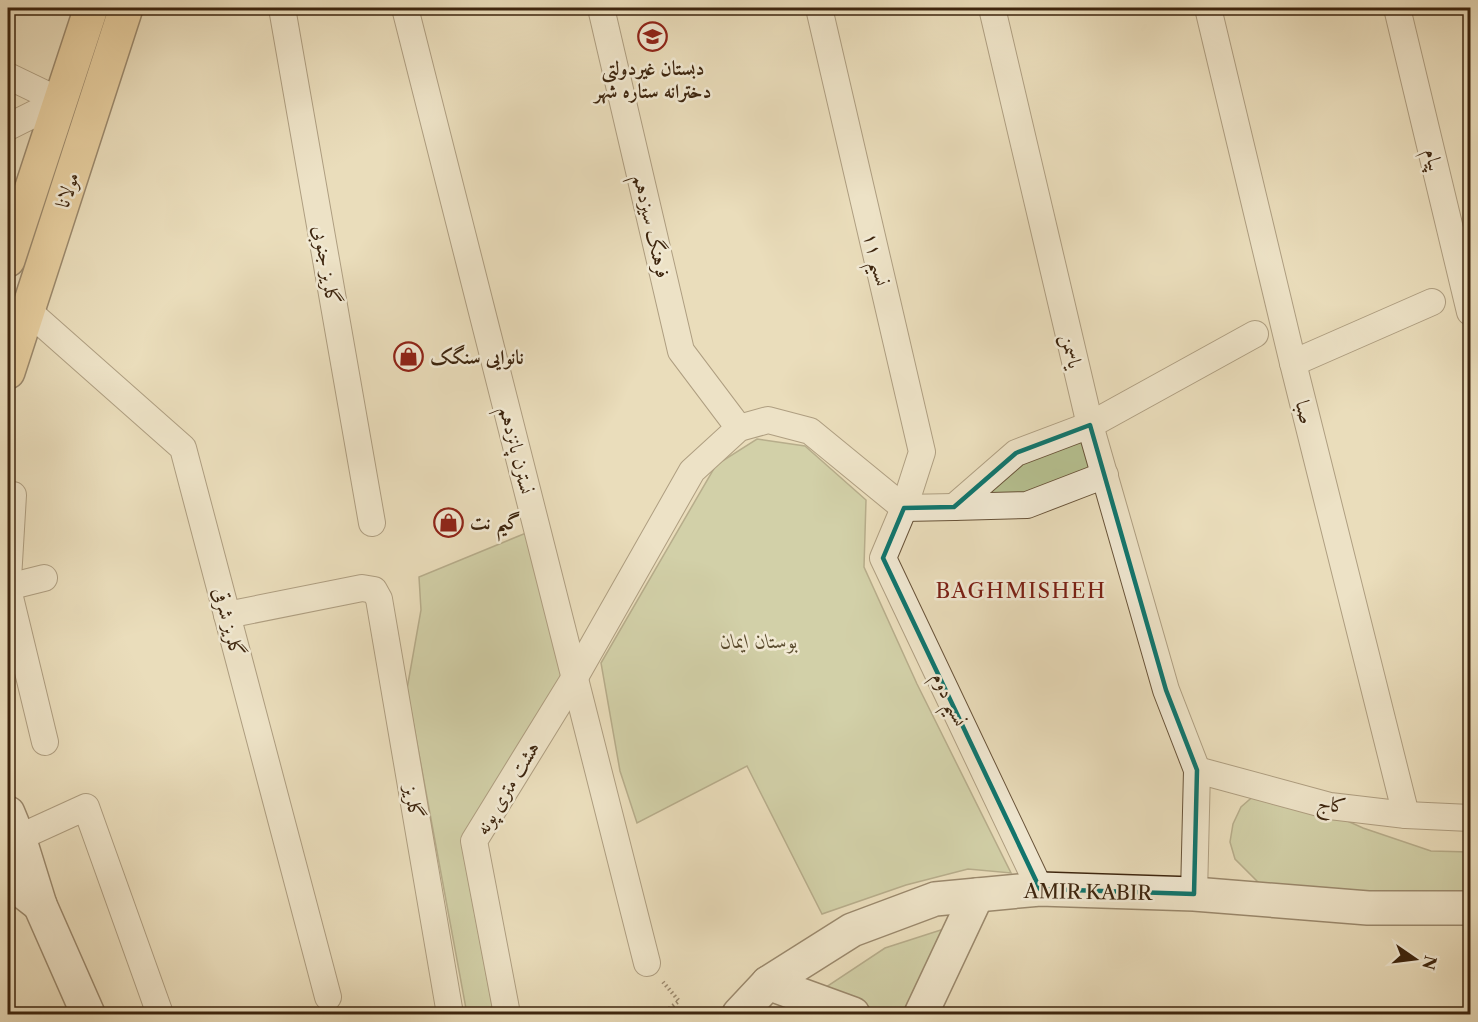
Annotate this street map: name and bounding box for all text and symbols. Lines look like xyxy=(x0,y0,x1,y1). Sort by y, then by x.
school or university icon: دبستان غیردولتی دخترانه ستاره شهر xyxy=(637,21,669,53)
place label: دبستان غیردولتی دخترانه ستاره شهر xyxy=(593,56,711,104)
street label: پیام xyxy=(1414,146,1448,175)
street label: مولانا xyxy=(50,169,85,211)
street label: فرهنگ سیزدهم xyxy=(622,172,677,282)
street label: گلریز جنوبی xyxy=(305,223,346,307)
street label: نسیم ۱۱ xyxy=(851,230,895,290)
street label: یاسمن xyxy=(1054,331,1088,372)
shop icon: نانوایی سنگک xyxy=(393,341,425,373)
place label: نانوایی سنگک xyxy=(430,344,524,371)
street label: صبا xyxy=(1291,398,1319,426)
street label: نسترن پانزدهم xyxy=(488,404,539,498)
shop icon: گیم نت xyxy=(433,506,465,538)
place label: گیم نت xyxy=(470,510,520,542)
district label: BAGHMISHEH xyxy=(935,578,1107,603)
street label: گلریز شرقی xyxy=(206,585,250,660)
park label: بوستان ایمان xyxy=(720,629,798,654)
street label: نسیم دوم xyxy=(920,668,973,733)
street label: هشت متری پونه xyxy=(470,737,547,841)
street label: گلریز xyxy=(398,781,429,821)
street label: کاج xyxy=(1314,789,1348,824)
street label: AMIR KABIR xyxy=(1023,879,1154,905)
north arrow xyxy=(1385,929,1445,989)
text: N xyxy=(1418,953,1441,972)

